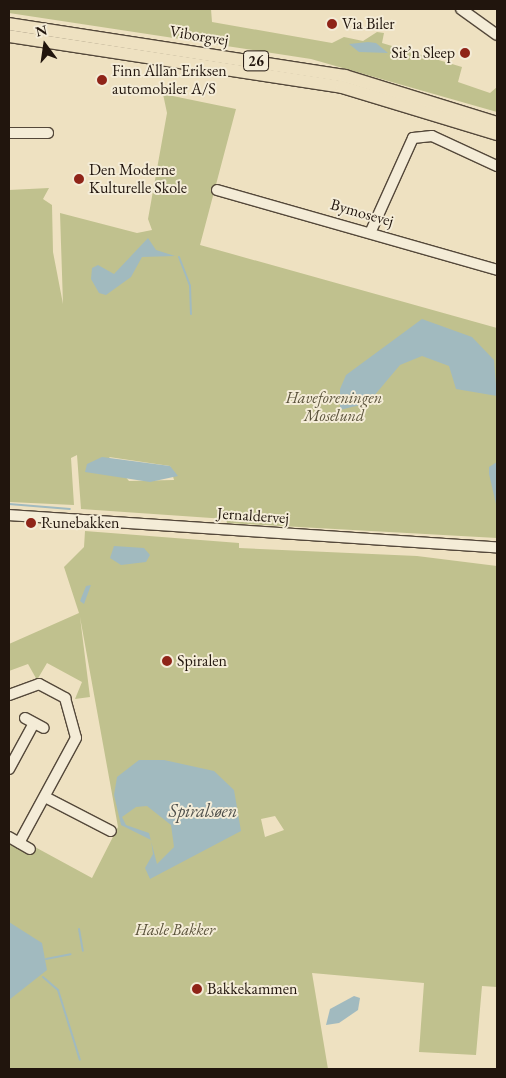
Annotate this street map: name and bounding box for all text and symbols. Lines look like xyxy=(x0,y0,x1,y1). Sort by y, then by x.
place label: Via Biler xyxy=(342,14,395,34)
marker: Via Biler xyxy=(326,18,338,30)
north arrow xyxy=(20,20,70,70)
text: N xyxy=(34,20,49,41)
street label: Viborgvej xyxy=(168,22,230,50)
place label: Sit’n Sleep xyxy=(391,43,455,63)
marker: Sit’n Sleep xyxy=(459,47,471,59)
road number: 26 xyxy=(242,48,270,74)
place label: Finn Allan Eriksen automobiler A/S xyxy=(112,61,227,99)
marker: Finn Allan Eriksen automobiler A/S xyxy=(96,74,108,86)
place label: Den Moderne Kulturelle Skole xyxy=(89,160,187,198)
marker: Den Moderne Kulturelle Skole xyxy=(73,173,85,185)
street label: Bymosevej xyxy=(328,195,396,231)
park label: Haveforeningen Moselund xyxy=(286,388,382,426)
street label: Jernaldervej xyxy=(216,504,290,528)
place label: Runebakken xyxy=(41,513,120,533)
marker: Runebakken xyxy=(25,517,37,529)
place label: Spiralen xyxy=(177,651,227,671)
marker: Spiralen xyxy=(161,655,173,667)
water label: Spiralsøen xyxy=(169,800,237,822)
park label: Hasle Bakker xyxy=(135,920,215,940)
place label: Bakkekammen xyxy=(207,979,297,999)
marker: Bakkekammen xyxy=(191,983,203,995)

